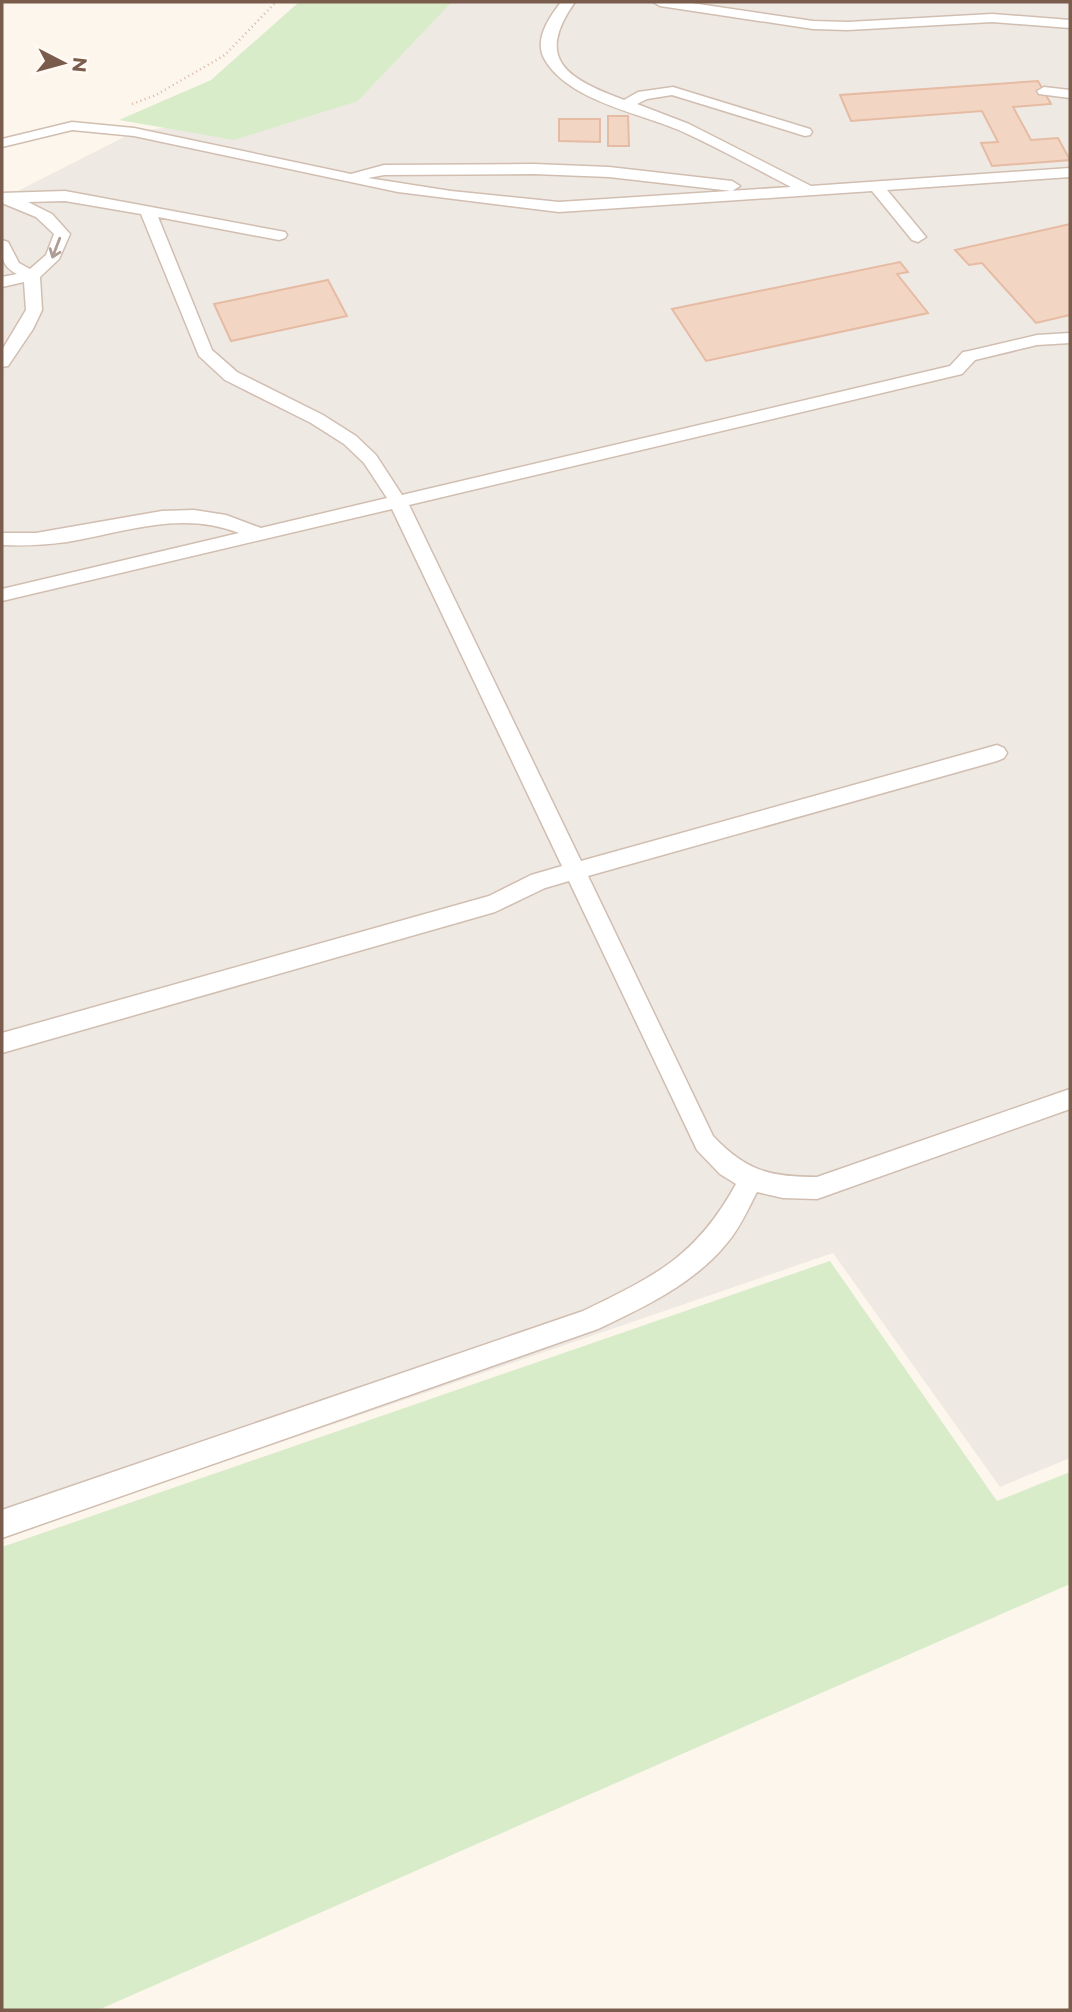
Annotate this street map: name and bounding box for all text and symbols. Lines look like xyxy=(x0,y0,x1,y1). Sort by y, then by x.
north arrow xyxy=(28,28,98,98)
text: N xyxy=(67,56,92,74)
one-way arrow xyxy=(49,237,62,259)

